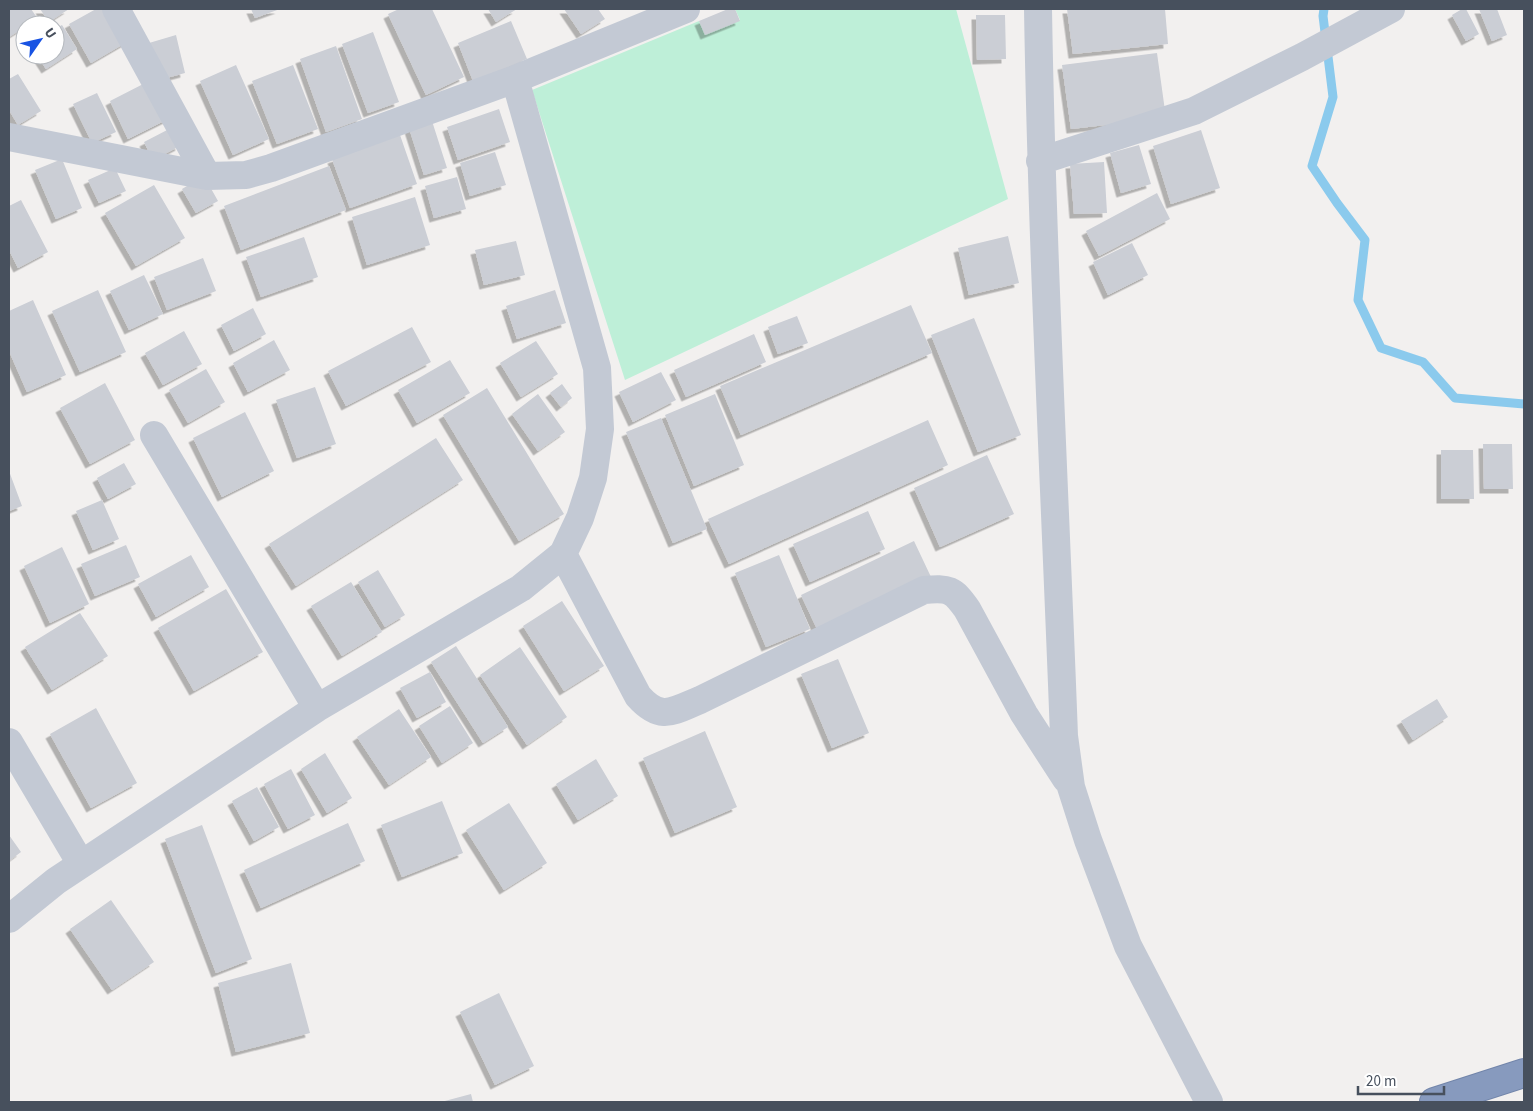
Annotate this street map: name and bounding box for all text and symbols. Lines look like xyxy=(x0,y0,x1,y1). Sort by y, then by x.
north arrow xyxy=(15,15,65,65)
text: U xyxy=(39,24,61,43)
scale bar xyxy=(1358,1064,1444,1096)
text: 20 m xyxy=(1366,1071,1396,1092)

